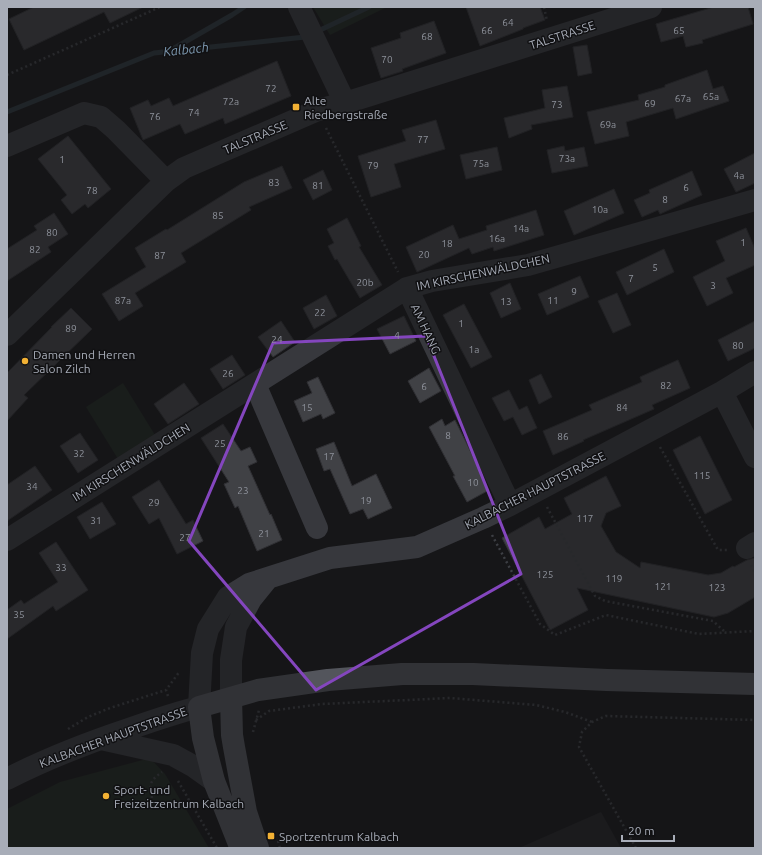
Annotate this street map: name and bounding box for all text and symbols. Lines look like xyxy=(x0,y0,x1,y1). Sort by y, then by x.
house number: 64 xyxy=(502,17,514,28)
street label: TALSTRASSE xyxy=(528,18,597,52)
house number: 66 xyxy=(481,25,493,36)
house number: 65 xyxy=(673,25,685,36)
house number: 68 xyxy=(421,31,433,42)
water label: Kalbach xyxy=(163,40,209,58)
house number: 70 xyxy=(381,54,393,65)
house number: 72 xyxy=(265,83,277,94)
house number: 65a xyxy=(703,91,719,102)
house number: 67a xyxy=(675,93,691,104)
place label: Alte Riedbergstraße xyxy=(304,94,388,121)
house number: 72a xyxy=(223,96,239,107)
house number: 69 xyxy=(644,98,656,109)
house number: 73 xyxy=(551,99,563,110)
marker: Alte Riedbergstraße xyxy=(291,102,301,112)
house number: 74 xyxy=(188,107,200,118)
house number: 76 xyxy=(149,111,161,122)
street label: TALSTRASSE xyxy=(221,118,289,156)
house number: 69a xyxy=(600,119,616,130)
house number: 77 xyxy=(417,134,429,145)
house number: 73a xyxy=(559,153,575,164)
house number: 1 xyxy=(59,154,65,165)
house number: 75a xyxy=(473,158,489,169)
house number: 79 xyxy=(367,160,379,171)
house number: 4a xyxy=(734,170,744,181)
house number: 83 xyxy=(268,177,280,188)
house number: 81 xyxy=(312,180,324,191)
house number: 6 xyxy=(683,182,689,193)
house number: 78 xyxy=(86,185,98,196)
house number: 8 xyxy=(662,194,668,205)
house number: 10a xyxy=(592,204,608,215)
house number: 85 xyxy=(212,210,224,221)
house number: 14a xyxy=(513,223,529,234)
house number: 80 xyxy=(46,227,58,238)
house number: 16a xyxy=(489,233,505,244)
house number: 1 xyxy=(740,237,746,248)
house number: 18 xyxy=(441,238,453,249)
house number: 82 xyxy=(29,244,41,255)
house number: 20 xyxy=(418,249,430,260)
house number: 87 xyxy=(154,250,166,261)
street label: IM KIRSCHENWÄLDCHEN xyxy=(415,252,551,292)
house number: 5 xyxy=(652,262,658,273)
house number: 7 xyxy=(628,273,634,284)
house number: 20b xyxy=(356,277,374,288)
house number: 3 xyxy=(710,280,716,291)
house number: 9 xyxy=(571,286,577,297)
house number: 87a xyxy=(115,295,131,306)
house number: 11 xyxy=(547,295,559,306)
house number: 13 xyxy=(500,296,512,307)
street label: AM HANG xyxy=(409,302,443,356)
house number: 22 xyxy=(314,307,326,318)
house number: 1 xyxy=(458,318,464,329)
house number: 89 xyxy=(65,323,77,334)
house number: 4 xyxy=(394,330,400,341)
house number: 24 xyxy=(271,334,283,345)
house number: 80 xyxy=(732,340,744,351)
house number: 1a xyxy=(469,344,479,355)
place label: Damen und Herren Salon Zilch xyxy=(33,348,135,375)
marker: Damen und Herren Salon Zilch xyxy=(20,356,30,366)
house number: 26 xyxy=(222,368,234,379)
house number: 82 xyxy=(660,380,672,391)
house number: 6 xyxy=(421,381,427,392)
house number: 15 xyxy=(301,402,313,413)
house number: 84 xyxy=(616,402,628,413)
street label: IM KIRSCHENWÄLDCHEN xyxy=(70,421,192,503)
house number: 8 xyxy=(445,430,451,441)
house number: 86 xyxy=(557,431,569,442)
house number: 25 xyxy=(214,438,226,449)
house number: 32 xyxy=(73,448,85,459)
street label: KALBACHER HAUPTSTRASSE xyxy=(463,449,608,531)
house number: 17 xyxy=(323,451,335,462)
house number: 115 xyxy=(694,470,710,481)
house number: 10 xyxy=(467,477,479,488)
house number: 34 xyxy=(26,481,38,492)
house number: 23 xyxy=(237,485,249,496)
house number: 19 xyxy=(360,495,372,506)
house number: 29 xyxy=(148,497,160,508)
house number: 117 xyxy=(577,513,593,524)
house number: 31 xyxy=(90,515,102,526)
house number: 21 xyxy=(258,528,270,539)
house number: 27 xyxy=(179,532,191,543)
house number: 33 xyxy=(55,562,67,573)
house number: 125 xyxy=(537,569,553,580)
house number: 119 xyxy=(606,573,622,584)
house number: 121 xyxy=(655,581,671,592)
house number: 123 xyxy=(709,582,725,593)
house number: 35 xyxy=(13,609,25,620)
street label: KALBACHER HAUPTSTRASSE xyxy=(38,704,189,770)
place label: Sport- und Freizeitzentrum Kalbach xyxy=(114,783,244,810)
marker: Sport- und Freizeitzentrum Kalbach xyxy=(101,791,111,801)
scale bar xyxy=(622,817,674,843)
text: 20 m xyxy=(628,824,655,837)
place label: Sportzentrum Kalbach xyxy=(279,830,399,843)
marker: Sportzentrum Kalbach xyxy=(266,831,276,841)

